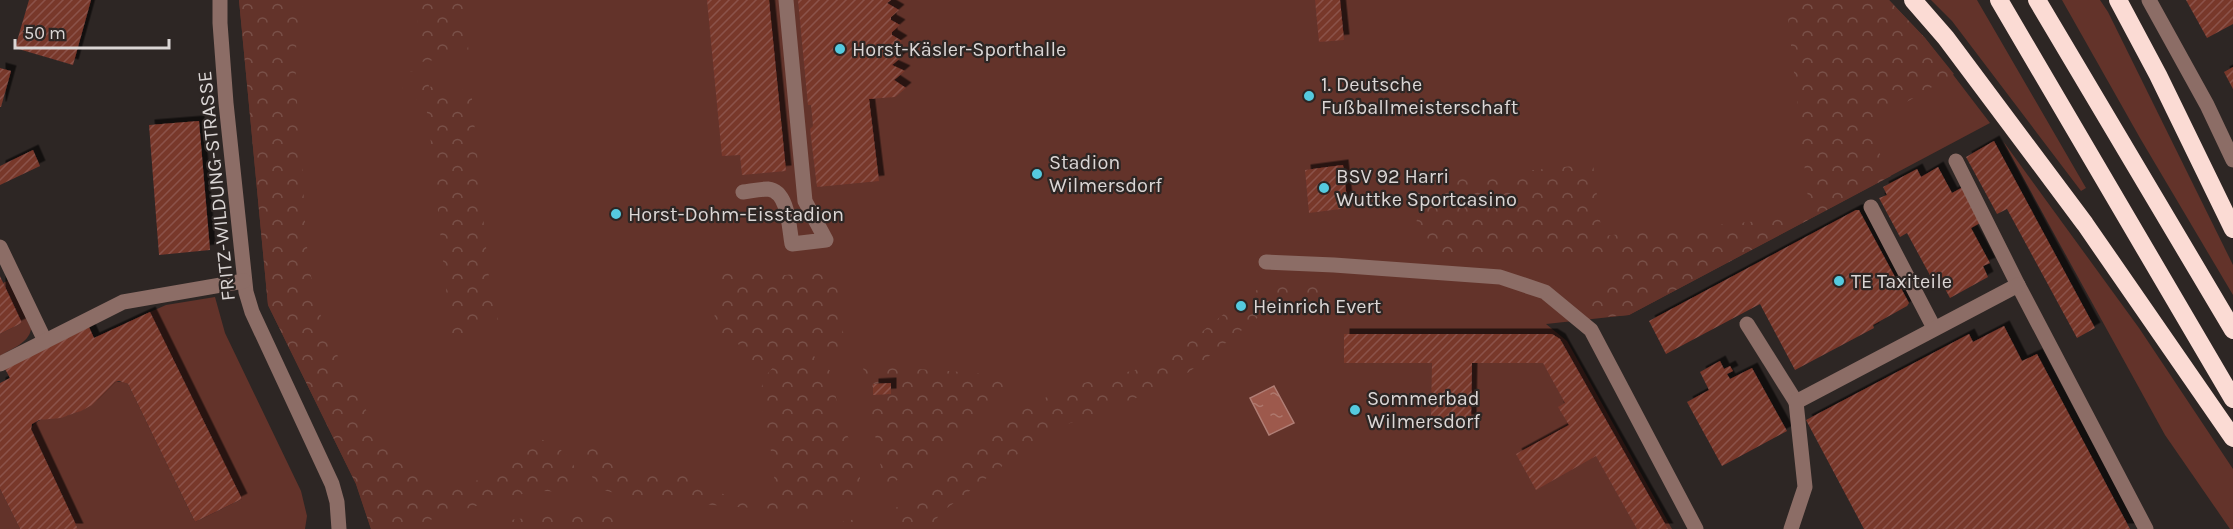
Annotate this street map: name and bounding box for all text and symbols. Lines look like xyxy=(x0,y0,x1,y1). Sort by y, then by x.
scale bar xyxy=(15,12,170,50)
text: 50 m xyxy=(24,22,66,44)
place label: Horst-Käsler-Sporthalle xyxy=(852,38,1066,61)
marker: Horst-Käsler-Sporthalle xyxy=(833,42,847,56)
street label: FRITZ-WILDUNG-STRASSE xyxy=(193,70,240,302)
place label: 1. Deutsche Fußballmeisterschaft xyxy=(1321,73,1519,119)
marker: 1. Deutsche Fußballmeisterschaft xyxy=(1302,89,1316,103)
place label: Stadion Wilmersdorf xyxy=(1049,151,1162,197)
place label: BSV 92 Harri Wuttke Sportcasino xyxy=(1336,165,1517,211)
marker: Stadion Wilmersdorf xyxy=(1030,167,1044,181)
marker: BSV 92 Harri Wuttke Sportcasino xyxy=(1317,181,1331,195)
place label: Horst-Dohm-Eisstadion xyxy=(628,203,844,226)
marker: Horst-Dohm-Eisstadion xyxy=(609,207,623,221)
place label: TE Taxiteile xyxy=(1851,270,1952,293)
marker: TE Taxiteile xyxy=(1832,274,1846,288)
place label: Heinrich Evert xyxy=(1253,295,1382,318)
marker: Heinrich Evert xyxy=(1234,299,1248,313)
place label: Sommerbad Wilmersdorf xyxy=(1367,387,1480,433)
marker: Sommerbad Wilmersdorf xyxy=(1348,403,1362,417)

